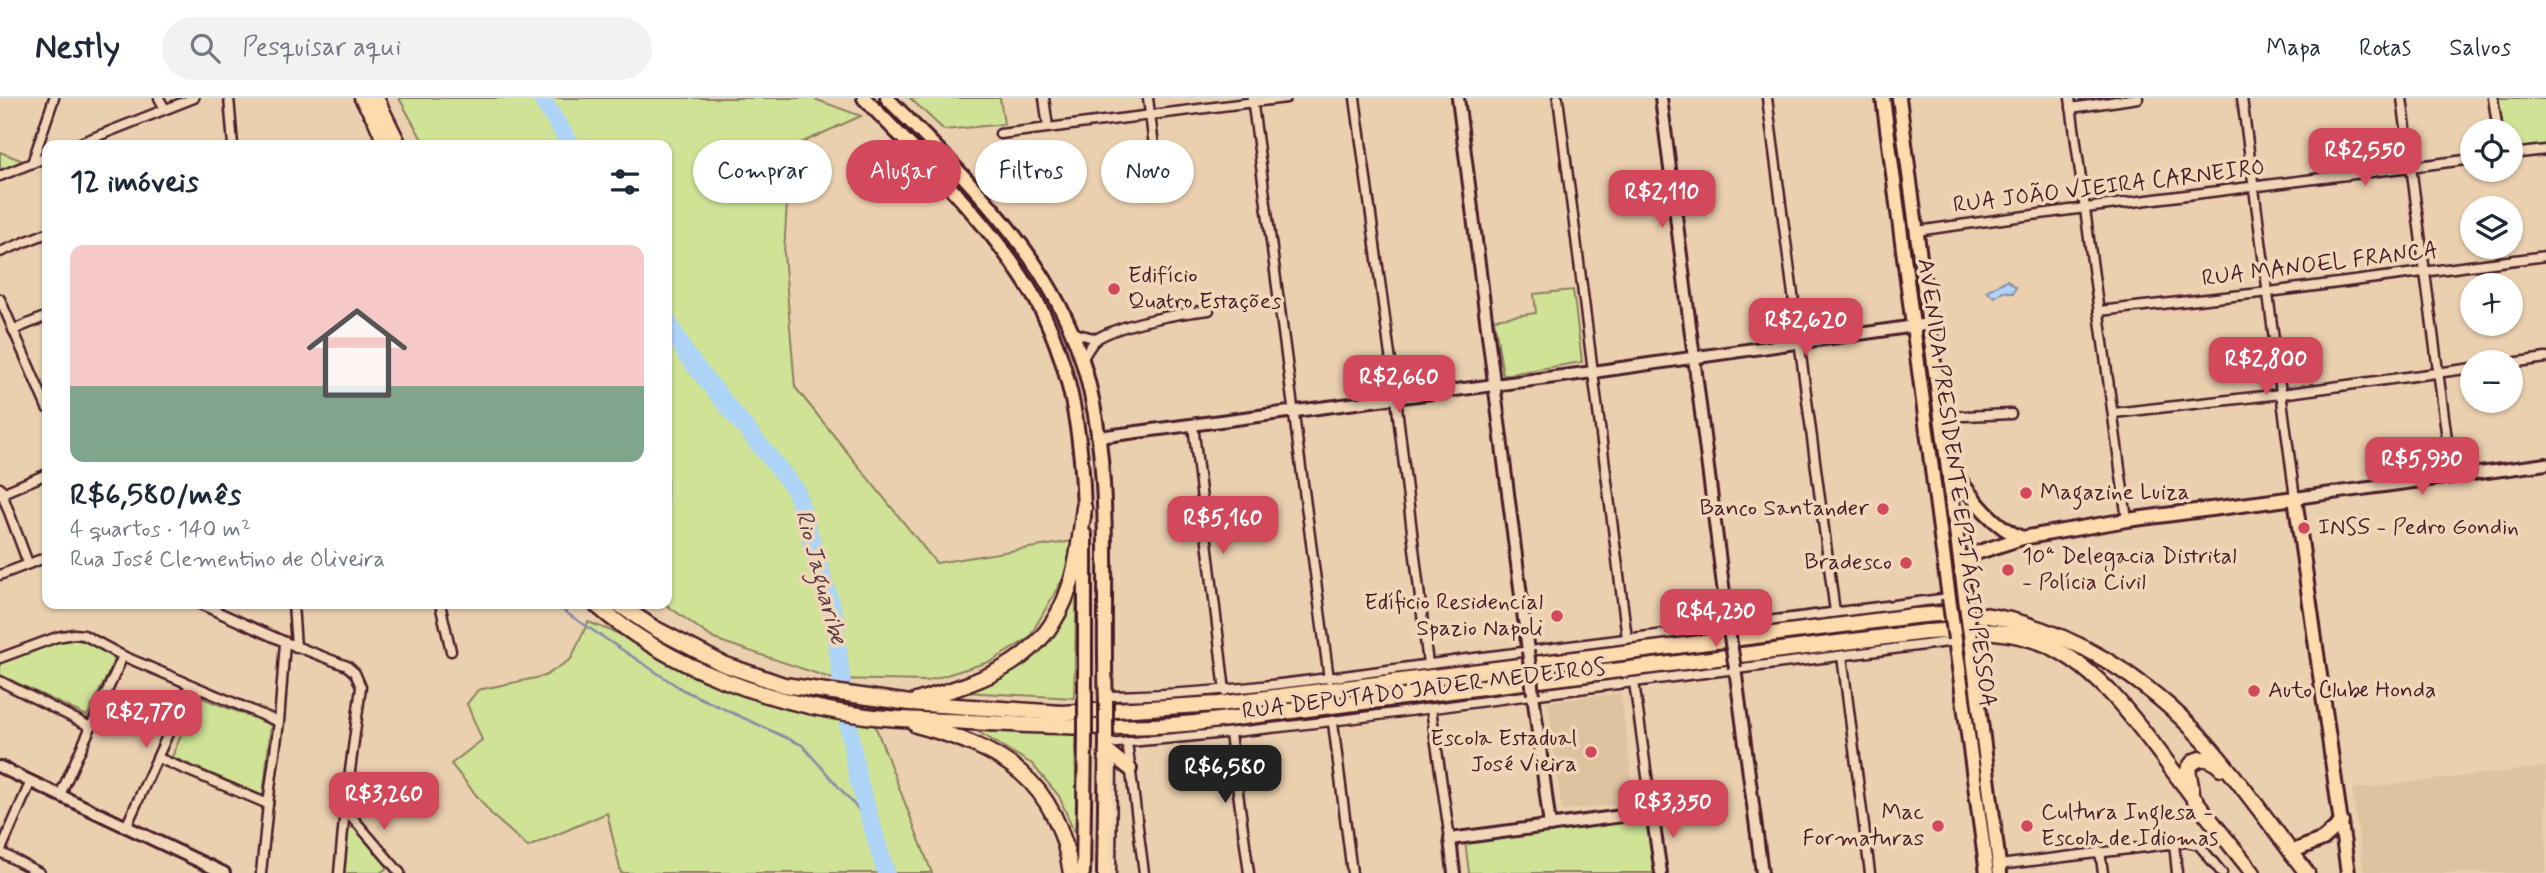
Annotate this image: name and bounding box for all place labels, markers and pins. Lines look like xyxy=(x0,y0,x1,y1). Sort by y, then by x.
pin: R$2,550 xyxy=(2300,129,2430,188)
pin: R$2,110 xyxy=(1597,170,1727,230)
place label: Edifício Quatro Estações xyxy=(1128,261,1281,317)
marker: Edifício Quatro Estações xyxy=(1106,281,1122,297)
pin: R$2,620 xyxy=(1741,299,1871,358)
pin: R$2,800 xyxy=(2201,338,2331,397)
pin: R$2,660 xyxy=(1334,356,1464,415)
pin: R$5,930 xyxy=(2357,438,2487,497)
place label: Magazine Luiza xyxy=(2040,478,2190,510)
marker: Magazine Luiza xyxy=(2018,485,2034,501)
place label: Banco Santander xyxy=(1699,494,1869,524)
pin: R$5,160 xyxy=(1158,496,1288,556)
marker: Banco Santander xyxy=(1875,501,1891,517)
place label: INSS - Pedro Gondin xyxy=(2318,513,2519,543)
marker: INSS - Pedro Gondin xyxy=(2296,520,2312,536)
place label: 10ª Delegacia Distrital - Polícia Civil xyxy=(2022,542,2237,598)
place label: Bradesco xyxy=(1804,548,1892,578)
marker: Bradesco xyxy=(1898,555,1914,571)
marker: 10ª Delegacia Distrital - Polícia Civil xyxy=(2000,562,2016,578)
place label: Edíficio Residencial Spazio Napoli xyxy=(1364,588,1543,644)
pin: R$4,230 xyxy=(1651,589,1781,649)
marker: Edíficio Residencial Spazio Napoli xyxy=(1549,608,1565,624)
place label: Auto Clube Honda xyxy=(2268,676,2436,706)
marker: Auto Clube Honda xyxy=(2246,683,2262,699)
pin: R$2,770 xyxy=(81,690,211,750)
place label: Escola Estadual José Vieira xyxy=(1430,724,1577,780)
marker: Escola Estadual José Vieira xyxy=(1583,744,1599,760)
pin: R$6,580 xyxy=(1160,746,1290,805)
pin: R$3,260 xyxy=(319,772,449,832)
pin: R$3,350 xyxy=(1608,780,1738,840)
place label: Mac Formaturas xyxy=(1803,798,1924,854)
place label: Cultura Inglesa - Escola de Idiomas xyxy=(2041,798,2218,854)
marker: Mac Formaturas xyxy=(1930,818,1946,834)
marker: Cultura Inglesa - Escola de Idiomas xyxy=(2019,818,2035,834)

